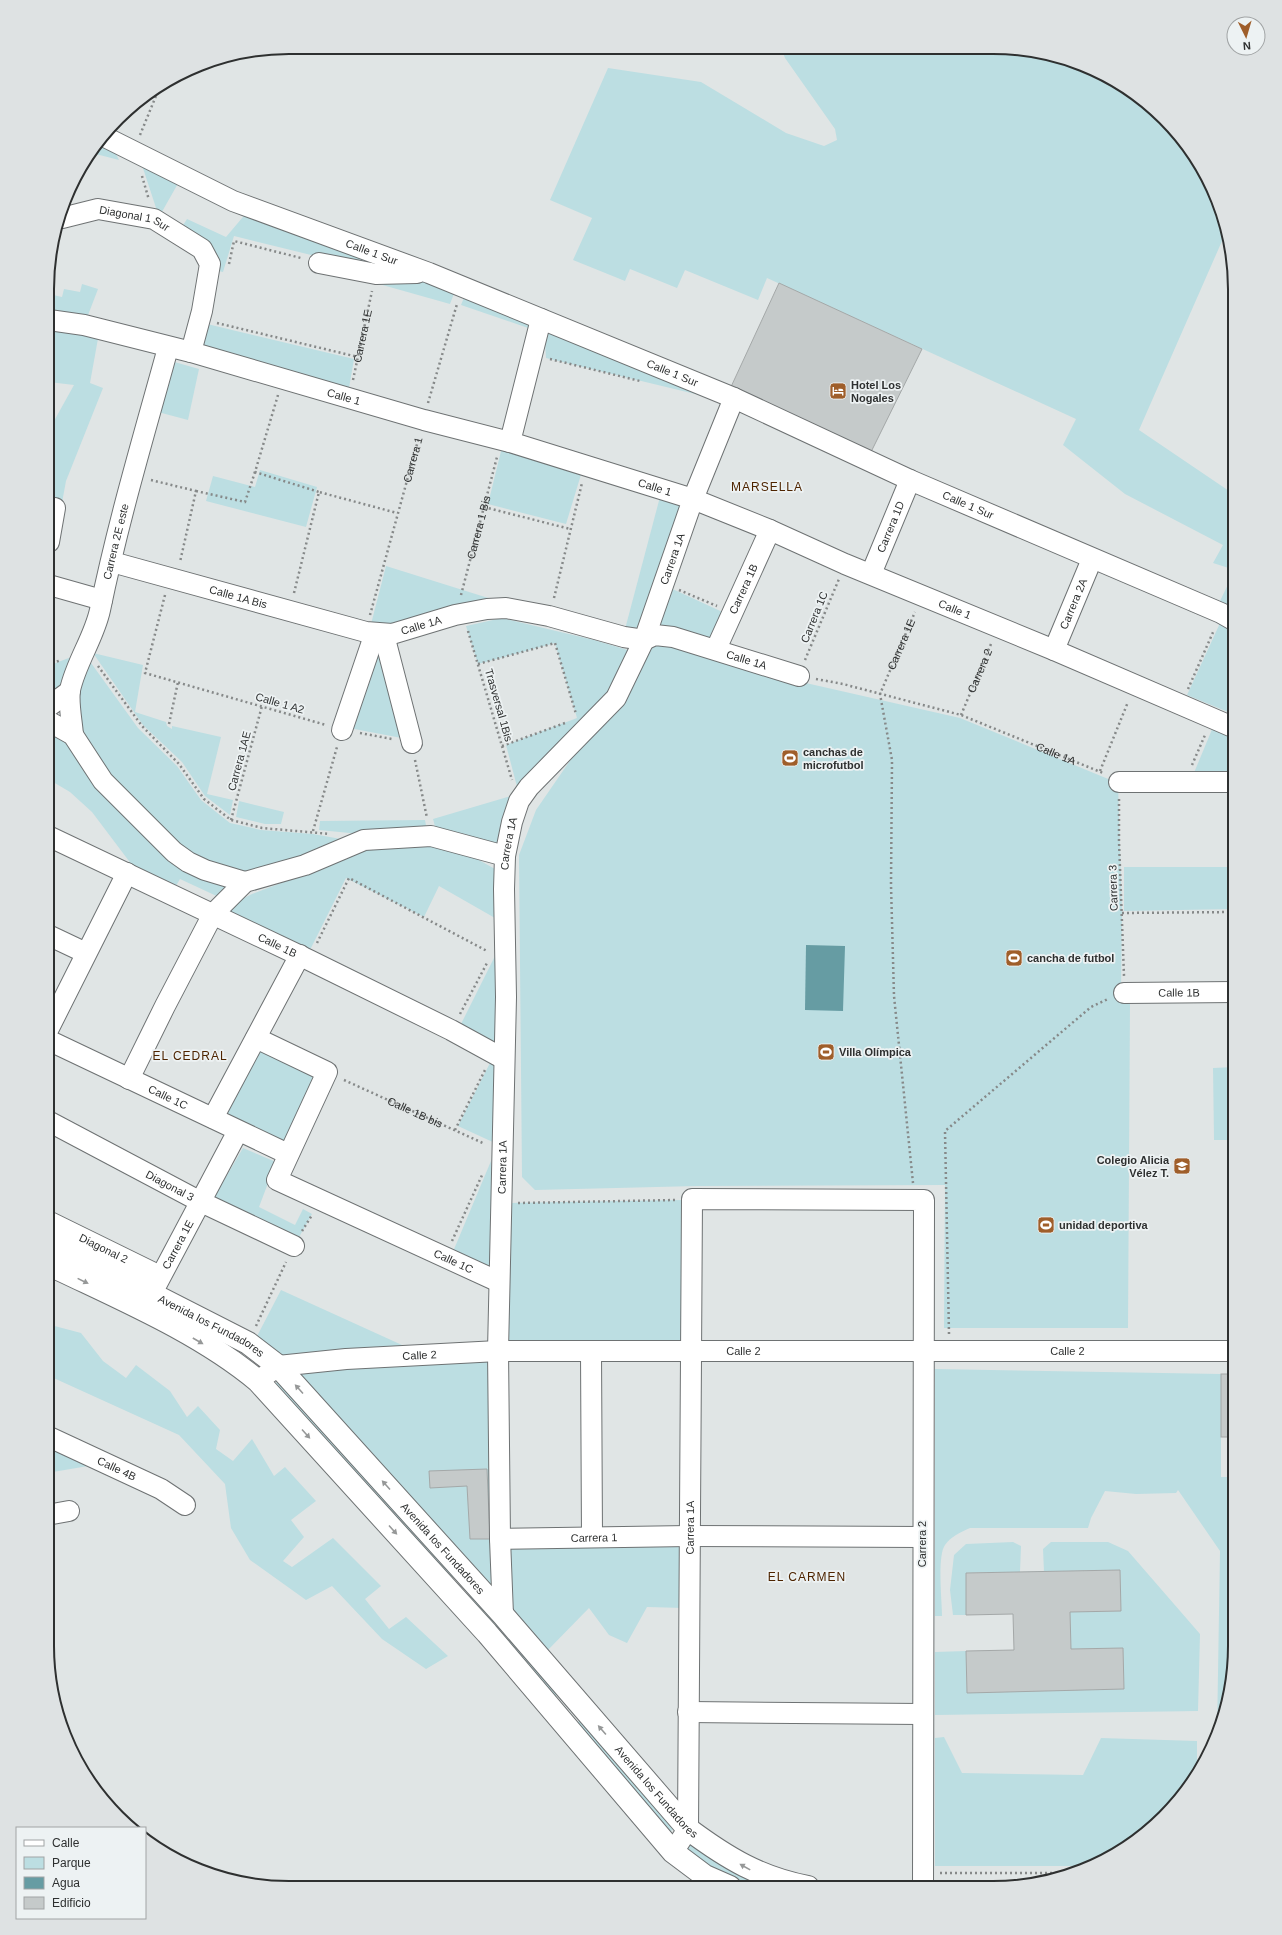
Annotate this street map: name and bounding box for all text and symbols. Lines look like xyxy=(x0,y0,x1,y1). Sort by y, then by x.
north arrow xyxy=(1226,16,1266,56)
text: N xyxy=(1242,40,1251,52)
street label: Diagonal 1 Sur xyxy=(98,203,172,234)
street label: Calle 1 Sur xyxy=(344,237,400,267)
street label: Carrera 1E xyxy=(351,308,374,364)
street label: Calle 1 Sur xyxy=(645,357,700,389)
place label: Hotel Los Nogales xyxy=(851,379,901,404)
hotel icon: Hotel Los Nogales xyxy=(828,381,848,401)
street label: Calle 1 xyxy=(326,386,362,407)
street label: Carrera 1 xyxy=(401,436,425,484)
street label: Calle 1 xyxy=(637,476,673,498)
district label: MARSELLA xyxy=(731,480,803,494)
street label: Calle 1 Sur xyxy=(941,489,996,521)
street label: Carrera 1 Bis xyxy=(465,494,493,560)
street label: Carrera 1D xyxy=(875,499,907,554)
street label: Carrera 2E este xyxy=(101,502,131,581)
street label: Carrera 1A xyxy=(658,531,687,586)
street label: Carrera 1B xyxy=(727,562,760,616)
street label: Carrera 2A xyxy=(1057,576,1089,631)
street label: Calle 1A Bis xyxy=(208,583,269,611)
street label: Carrera 1C xyxy=(798,589,830,644)
street label: Calle 1 xyxy=(937,597,973,621)
street label: Calle 1A xyxy=(399,613,443,637)
street label: Carrera 1E xyxy=(885,617,917,672)
street label: Carrera 2 xyxy=(965,647,994,695)
street label: Calle 1A xyxy=(725,648,769,672)
street label: Trasversal 1Bis xyxy=(483,667,515,743)
street label: Calle 1 A2 xyxy=(254,690,306,716)
street label: Carrera 1AE xyxy=(225,730,253,792)
street label: Calle 1A xyxy=(1034,740,1078,767)
place label: canchas de microfutbol xyxy=(803,746,864,771)
sports icon: canchas de microfutbol xyxy=(780,748,800,768)
street label: Carrera 1A xyxy=(499,815,519,870)
street label: Carrera 3 xyxy=(1106,865,1120,911)
street label: Calle 1B xyxy=(256,931,299,959)
sports icon: cancha de futbol xyxy=(1004,948,1024,968)
place label: cancha de futbol xyxy=(1027,952,1114,964)
street label: Calle 1B xyxy=(1158,986,1200,999)
sports icon: Villa Olímpica xyxy=(816,1042,836,1062)
place label: Villa Olímpica xyxy=(839,1046,912,1058)
district label: EL CEDRAL xyxy=(152,1049,228,1063)
street label: Calle 1C xyxy=(146,1083,190,1112)
street label: Calle 1B bis xyxy=(386,1095,445,1130)
street label: Carrera 1A xyxy=(496,1139,509,1194)
place label: Colegio Alicia Vélez T. xyxy=(1097,1154,1170,1179)
school or university icon: Colegio Alicia Vélez T. xyxy=(1172,1156,1192,1176)
street label: Diagonal 3 xyxy=(144,1168,196,1203)
sports icon: unidad deportiva xyxy=(1036,1215,1056,1235)
street label: Carrera 1E xyxy=(160,1218,196,1271)
place label: unidad deportiva xyxy=(1059,1219,1149,1231)
street label: Diagonal 2 xyxy=(77,1231,130,1265)
street label: Calle 1C xyxy=(432,1247,475,1275)
one-way arrow xyxy=(77,1278,88,1284)
street label: Avenida los Fundadores xyxy=(156,1292,267,1359)
one-way arrow xyxy=(192,1337,204,1344)
street label: Calle 2 xyxy=(726,1345,761,1357)
street label: Calle 2 xyxy=(1050,1345,1085,1357)
street label: Calle 2 xyxy=(402,1348,437,1362)
one-way arrow xyxy=(295,1384,304,1393)
one-way arrow xyxy=(301,1429,311,1439)
street label: Calle 4B xyxy=(95,1454,138,1483)
one-way arrow xyxy=(381,1480,391,1490)
street label: Avenida los Fundadores xyxy=(399,1500,487,1597)
street label: Carrera 1A xyxy=(684,1500,696,1554)
street label: Carrera 2 xyxy=(916,1521,928,1567)
one-way arrow xyxy=(389,1525,398,1536)
street label: Carrera 1 xyxy=(571,1531,617,1544)
district label: EL CARMEN xyxy=(768,1570,846,1584)
one-way arrow xyxy=(597,1724,606,1735)
street label: Avenida los Fundadores xyxy=(613,1743,700,1840)
legend xyxy=(16,1827,146,1919)
text: Calle xyxy=(52,1836,80,1850)
text: Parque xyxy=(52,1856,91,1870)
one-way arrow xyxy=(739,1863,750,1870)
text: Agua xyxy=(52,1876,80,1890)
text: Edificio xyxy=(52,1896,91,1910)

